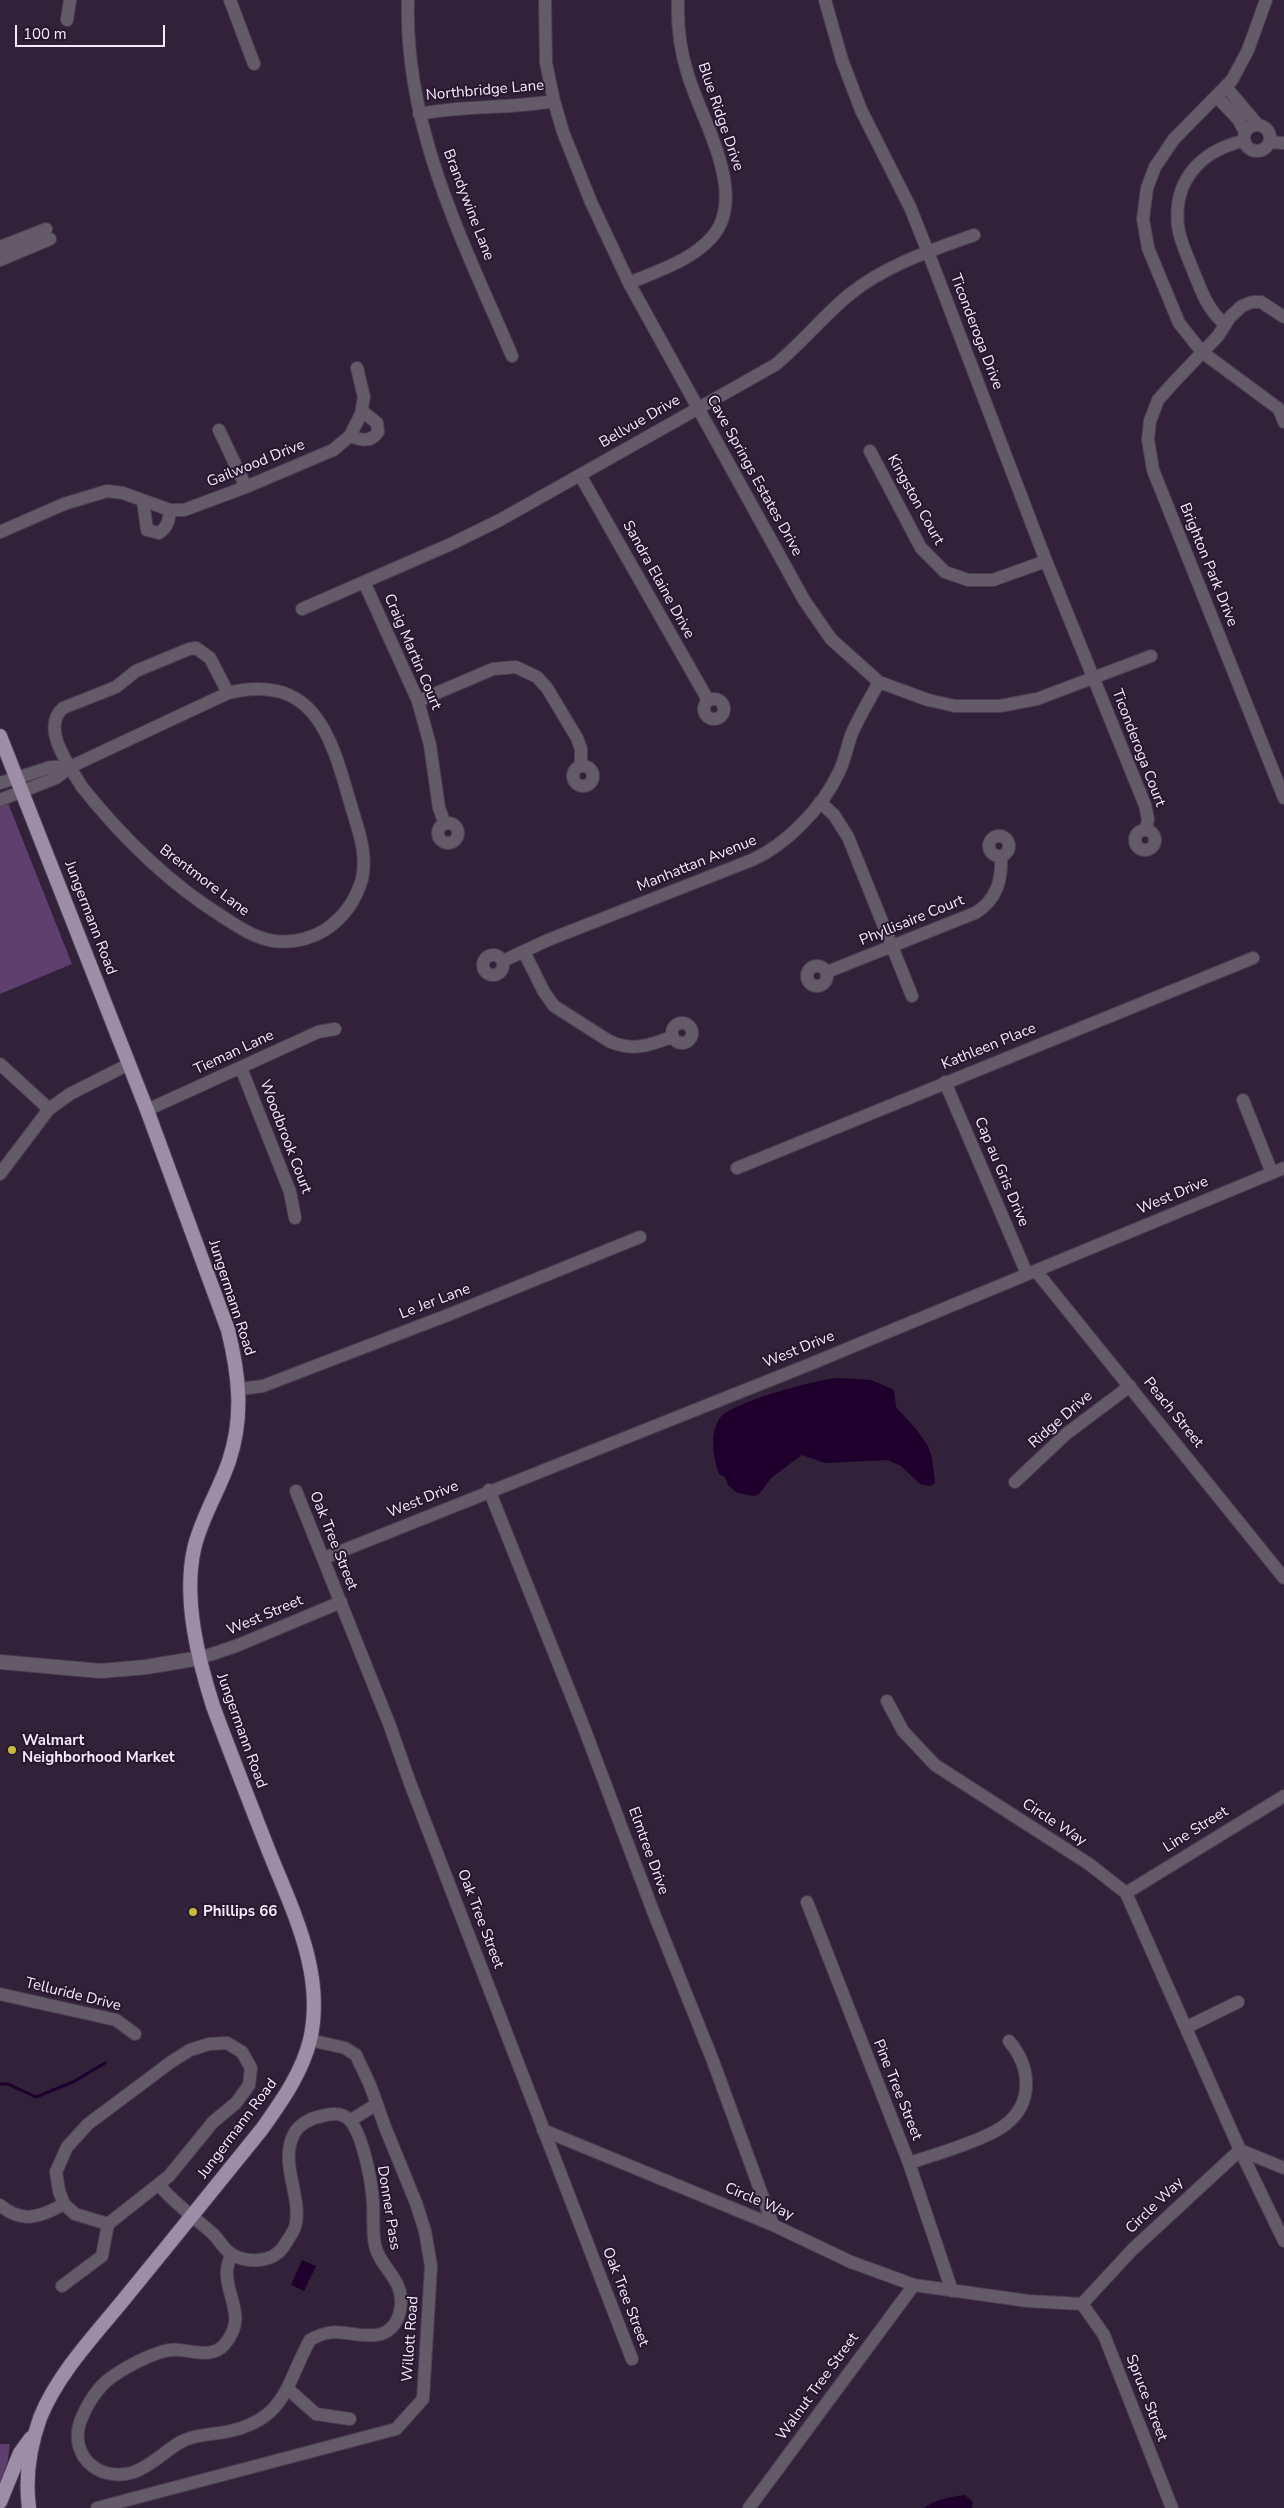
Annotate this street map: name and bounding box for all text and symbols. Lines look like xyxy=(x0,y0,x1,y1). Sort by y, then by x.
scale bar xyxy=(18,15,168,47)
text: 100 m xyxy=(23,24,67,44)
street label: Blue Ridge Drive xyxy=(693,61,747,173)
street label: Northbridge Lane xyxy=(425,77,545,105)
street label: Brandywine Lane xyxy=(439,147,497,263)
street label: Ticonderoga Drive xyxy=(946,272,1006,392)
street label: Bellvue Drive xyxy=(596,392,684,452)
street label: Cave Springs Estates Drive xyxy=(702,392,806,560)
street label: Gailwood Drive xyxy=(204,436,308,492)
street label: Kingston Court xyxy=(883,452,947,548)
street label: Brighton Park Drive xyxy=(1175,501,1241,629)
street label: Sandra Elaine Drive xyxy=(618,518,698,642)
street label: Craig Martin Court xyxy=(379,591,445,713)
street label: Ticonderoga Court xyxy=(1107,687,1169,809)
street label: Manhattan Avenue xyxy=(635,832,759,896)
street label: Brentmore Lane xyxy=(155,841,253,921)
street label: Jungermann Road xyxy=(60,859,120,977)
street label: Phyllisaire Court xyxy=(857,892,967,950)
street label: Kathleen Place xyxy=(939,1020,1039,1074)
street label: Tieman Lane xyxy=(191,1027,277,1079)
street label: Woodbrook Court xyxy=(255,1078,315,1196)
street label: Cap au Gris Drive xyxy=(970,1115,1032,1229)
street label: West Drive xyxy=(1135,1173,1211,1219)
street label: Jungermann Road xyxy=(204,1238,258,1358)
street label: Le Jer Lane xyxy=(397,1280,473,1324)
street label: West Drive xyxy=(761,1328,837,1372)
street label: Peach Street xyxy=(1139,1374,1207,1452)
street label: Ridge Drive xyxy=(1025,1387,1097,1453)
street label: West Drive xyxy=(385,1478,461,1522)
street label: Oak Tree Street xyxy=(305,1489,361,1593)
street label: West Street xyxy=(224,1592,306,1640)
street label: Jungermann Road xyxy=(212,1671,270,1791)
place label: Walmart Neighborhood Market xyxy=(22,1732,174,1767)
marker: Walmart Neighborhood Market xyxy=(6,1744,18,1756)
street label: Circle Way xyxy=(1018,1796,1090,1850)
street label: Line Street xyxy=(1160,1803,1232,1857)
street label: Elmtree Drive xyxy=(624,1805,672,1897)
street label: Oak Tree Street xyxy=(453,1867,507,1971)
place label: Phillips 66 xyxy=(203,1903,277,1921)
marker: Phillips 66 xyxy=(187,1906,199,1918)
street label: Telluride Drive xyxy=(23,1974,123,2016)
street label: Pine Tree Street xyxy=(869,2037,925,2143)
street label: Jungermann Road xyxy=(195,2075,281,2183)
street label: Donner Pass xyxy=(372,2165,404,2251)
street label: Circle Way xyxy=(1122,2174,1188,2238)
street label: Circle Way xyxy=(722,2179,796,2225)
street label: Oak Tree Street xyxy=(598,2245,652,2349)
street label: Willott Road xyxy=(399,2295,423,2383)
street label: Walnut Tree Street xyxy=(773,2330,863,2444)
street label: Spruce Street xyxy=(1121,2352,1171,2444)

